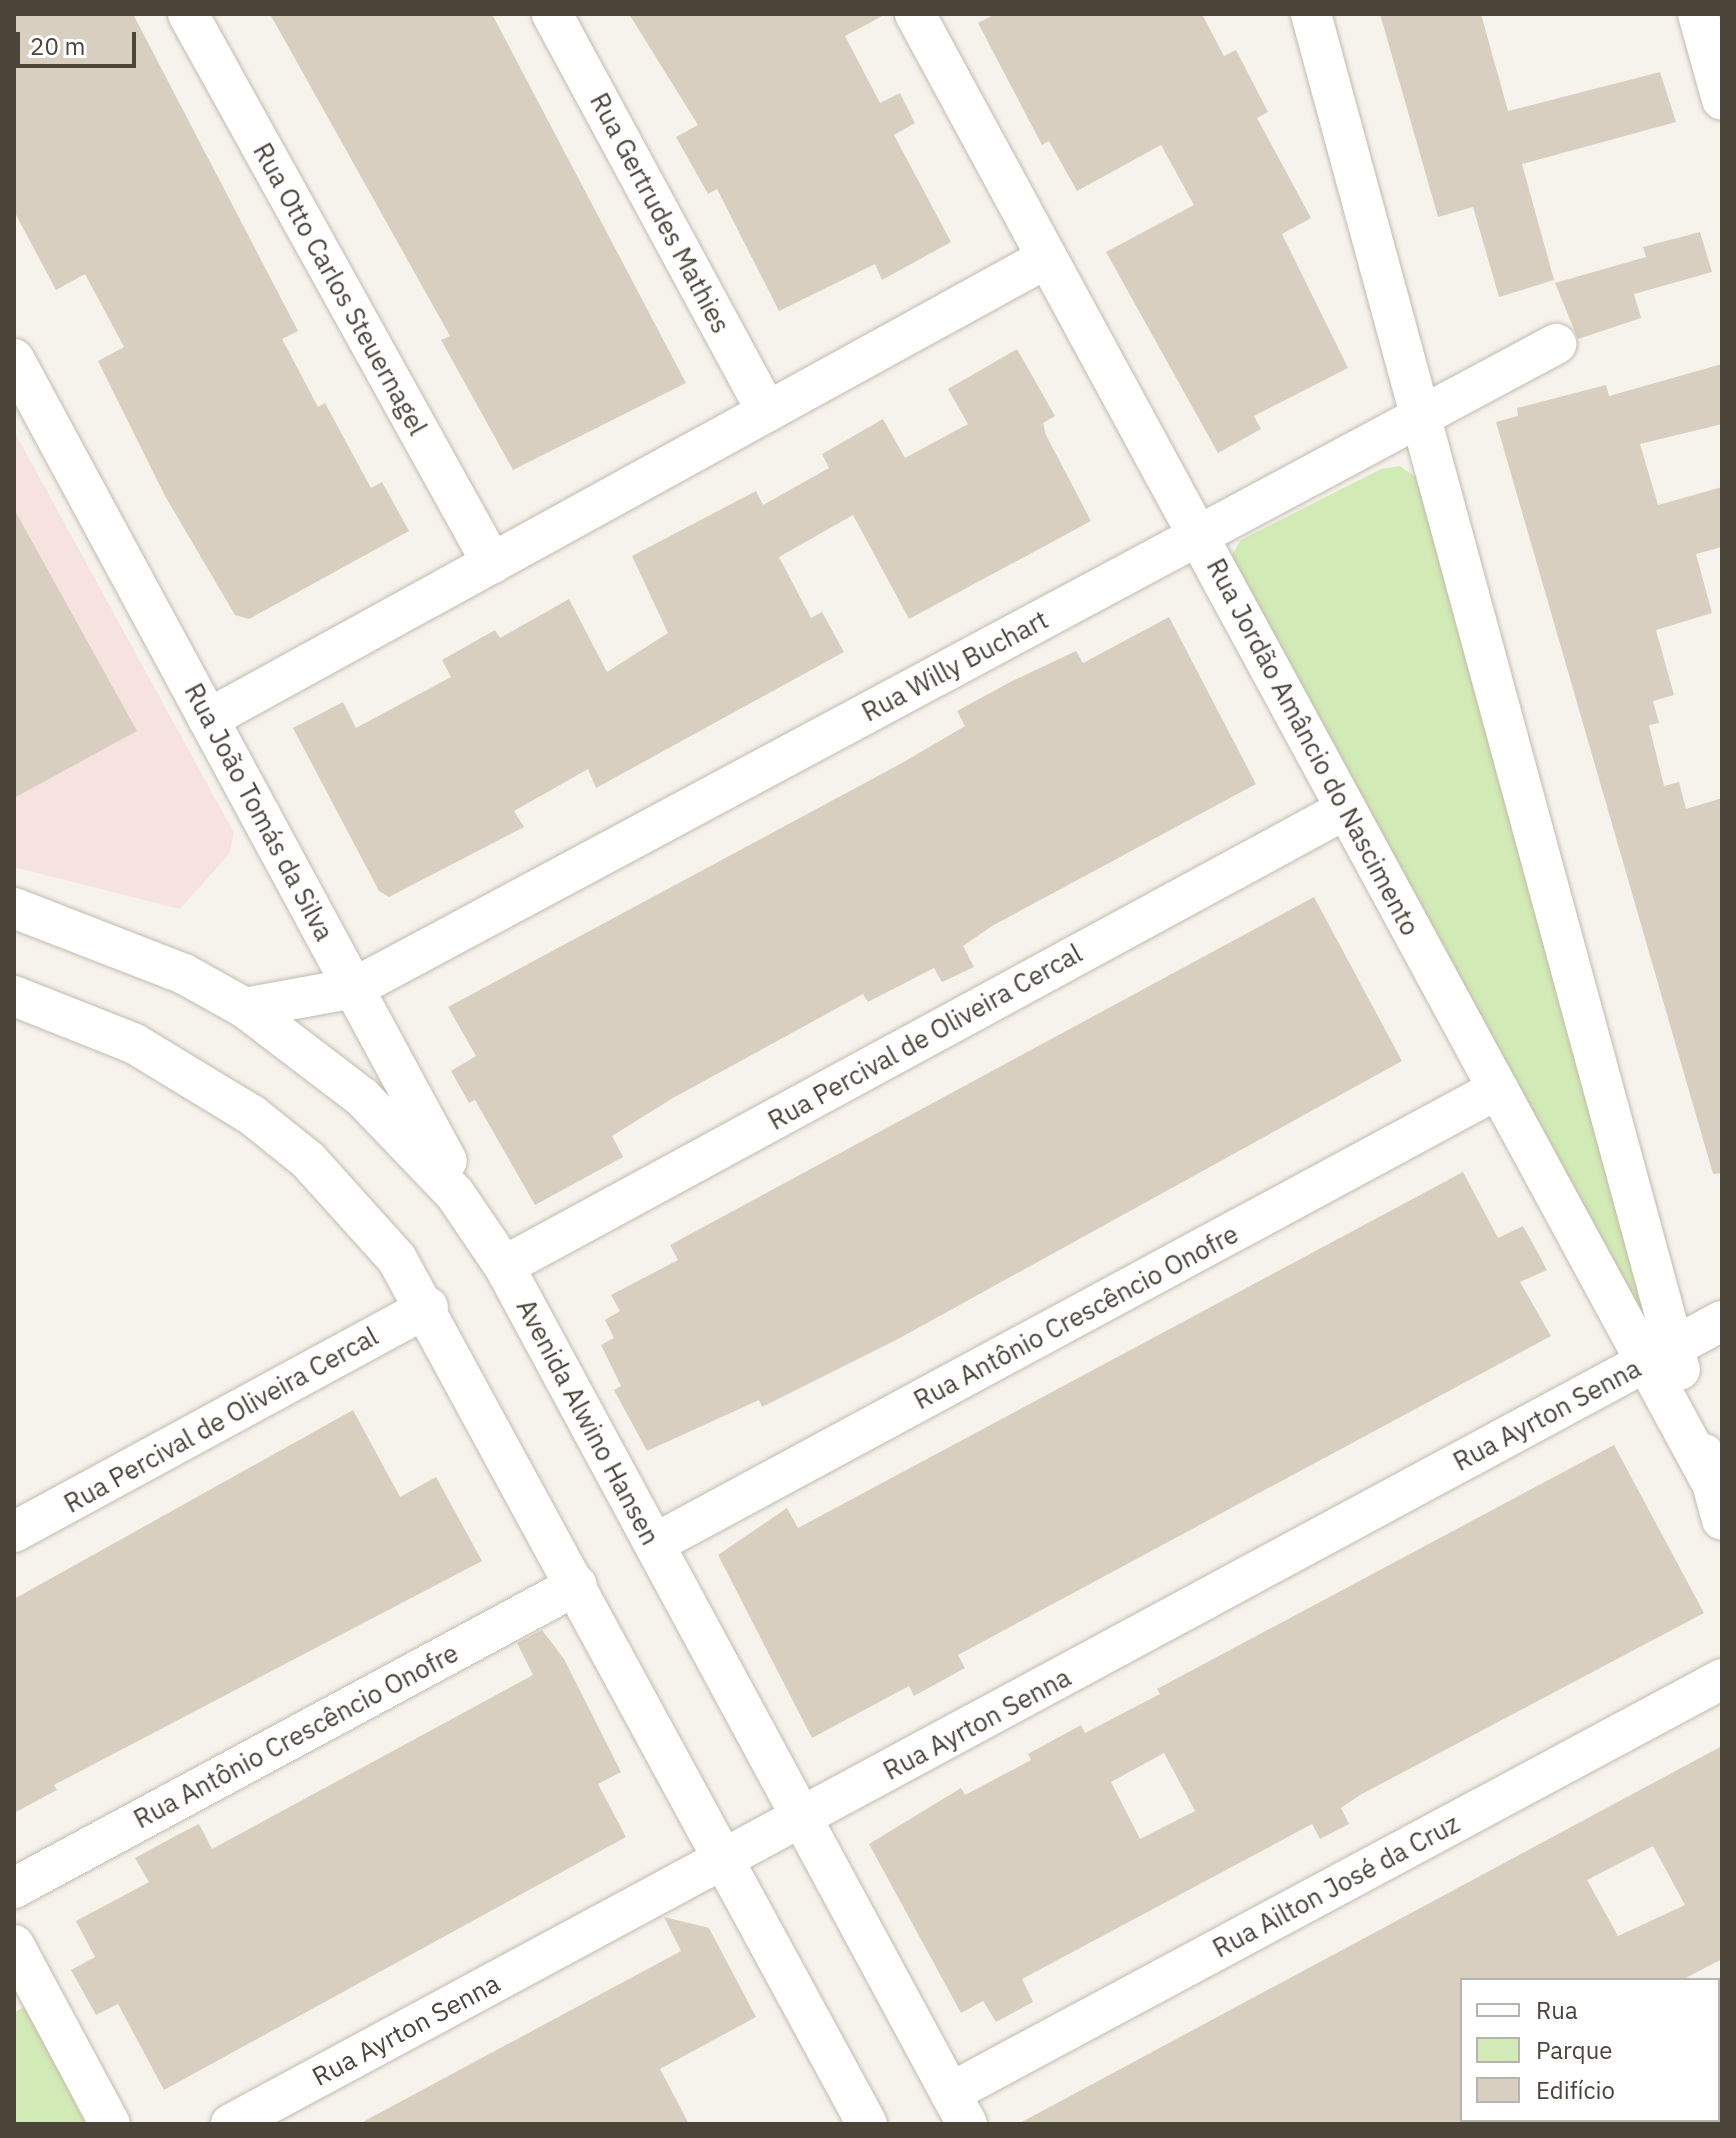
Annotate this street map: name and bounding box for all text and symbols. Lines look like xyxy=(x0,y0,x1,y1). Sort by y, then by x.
scale bar xyxy=(20,16,140,66)
text: 20 m xyxy=(30,30,85,62)
street label: Rua Gertrudes Mathies xyxy=(583,88,737,338)
street label: Rua Otto Carlos Steuernagel xyxy=(247,138,433,440)
street label: Rua Jordão Amâncio do Nascimento xyxy=(1200,553,1426,941)
street label: Rua Willy Buchart xyxy=(857,604,1053,728)
street label: Rua João Tomás da Silva xyxy=(178,678,340,946)
street label: Rua Percival de Oliveira Cercal xyxy=(763,938,1087,1136)
street label: Rua Antônio Crescêncio Onofre xyxy=(908,1218,1244,1416)
street label: Avenida Alwino Hansen xyxy=(510,1294,666,1550)
street label: Rua Percival de Oliveira Cercal xyxy=(59,1321,383,1519)
street label: Rua Ayrton Senna xyxy=(1448,1352,1646,1478)
street label: Rua Antônio Crescêncio Onofre xyxy=(128,1637,464,1835)
street label: Rua Ayrton Senna xyxy=(878,1661,1076,1787)
street label: Rua Ailton José da Cruz xyxy=(1207,1808,1465,1964)
street label: Rua Ayrton Senna xyxy=(307,1967,505,2093)
legend xyxy=(1460,1978,1720,2122)
text: Rua xyxy=(1536,1994,1578,2026)
text: Parque xyxy=(1536,2034,1613,2066)
text: Edifício xyxy=(1536,2074,1615,2106)

